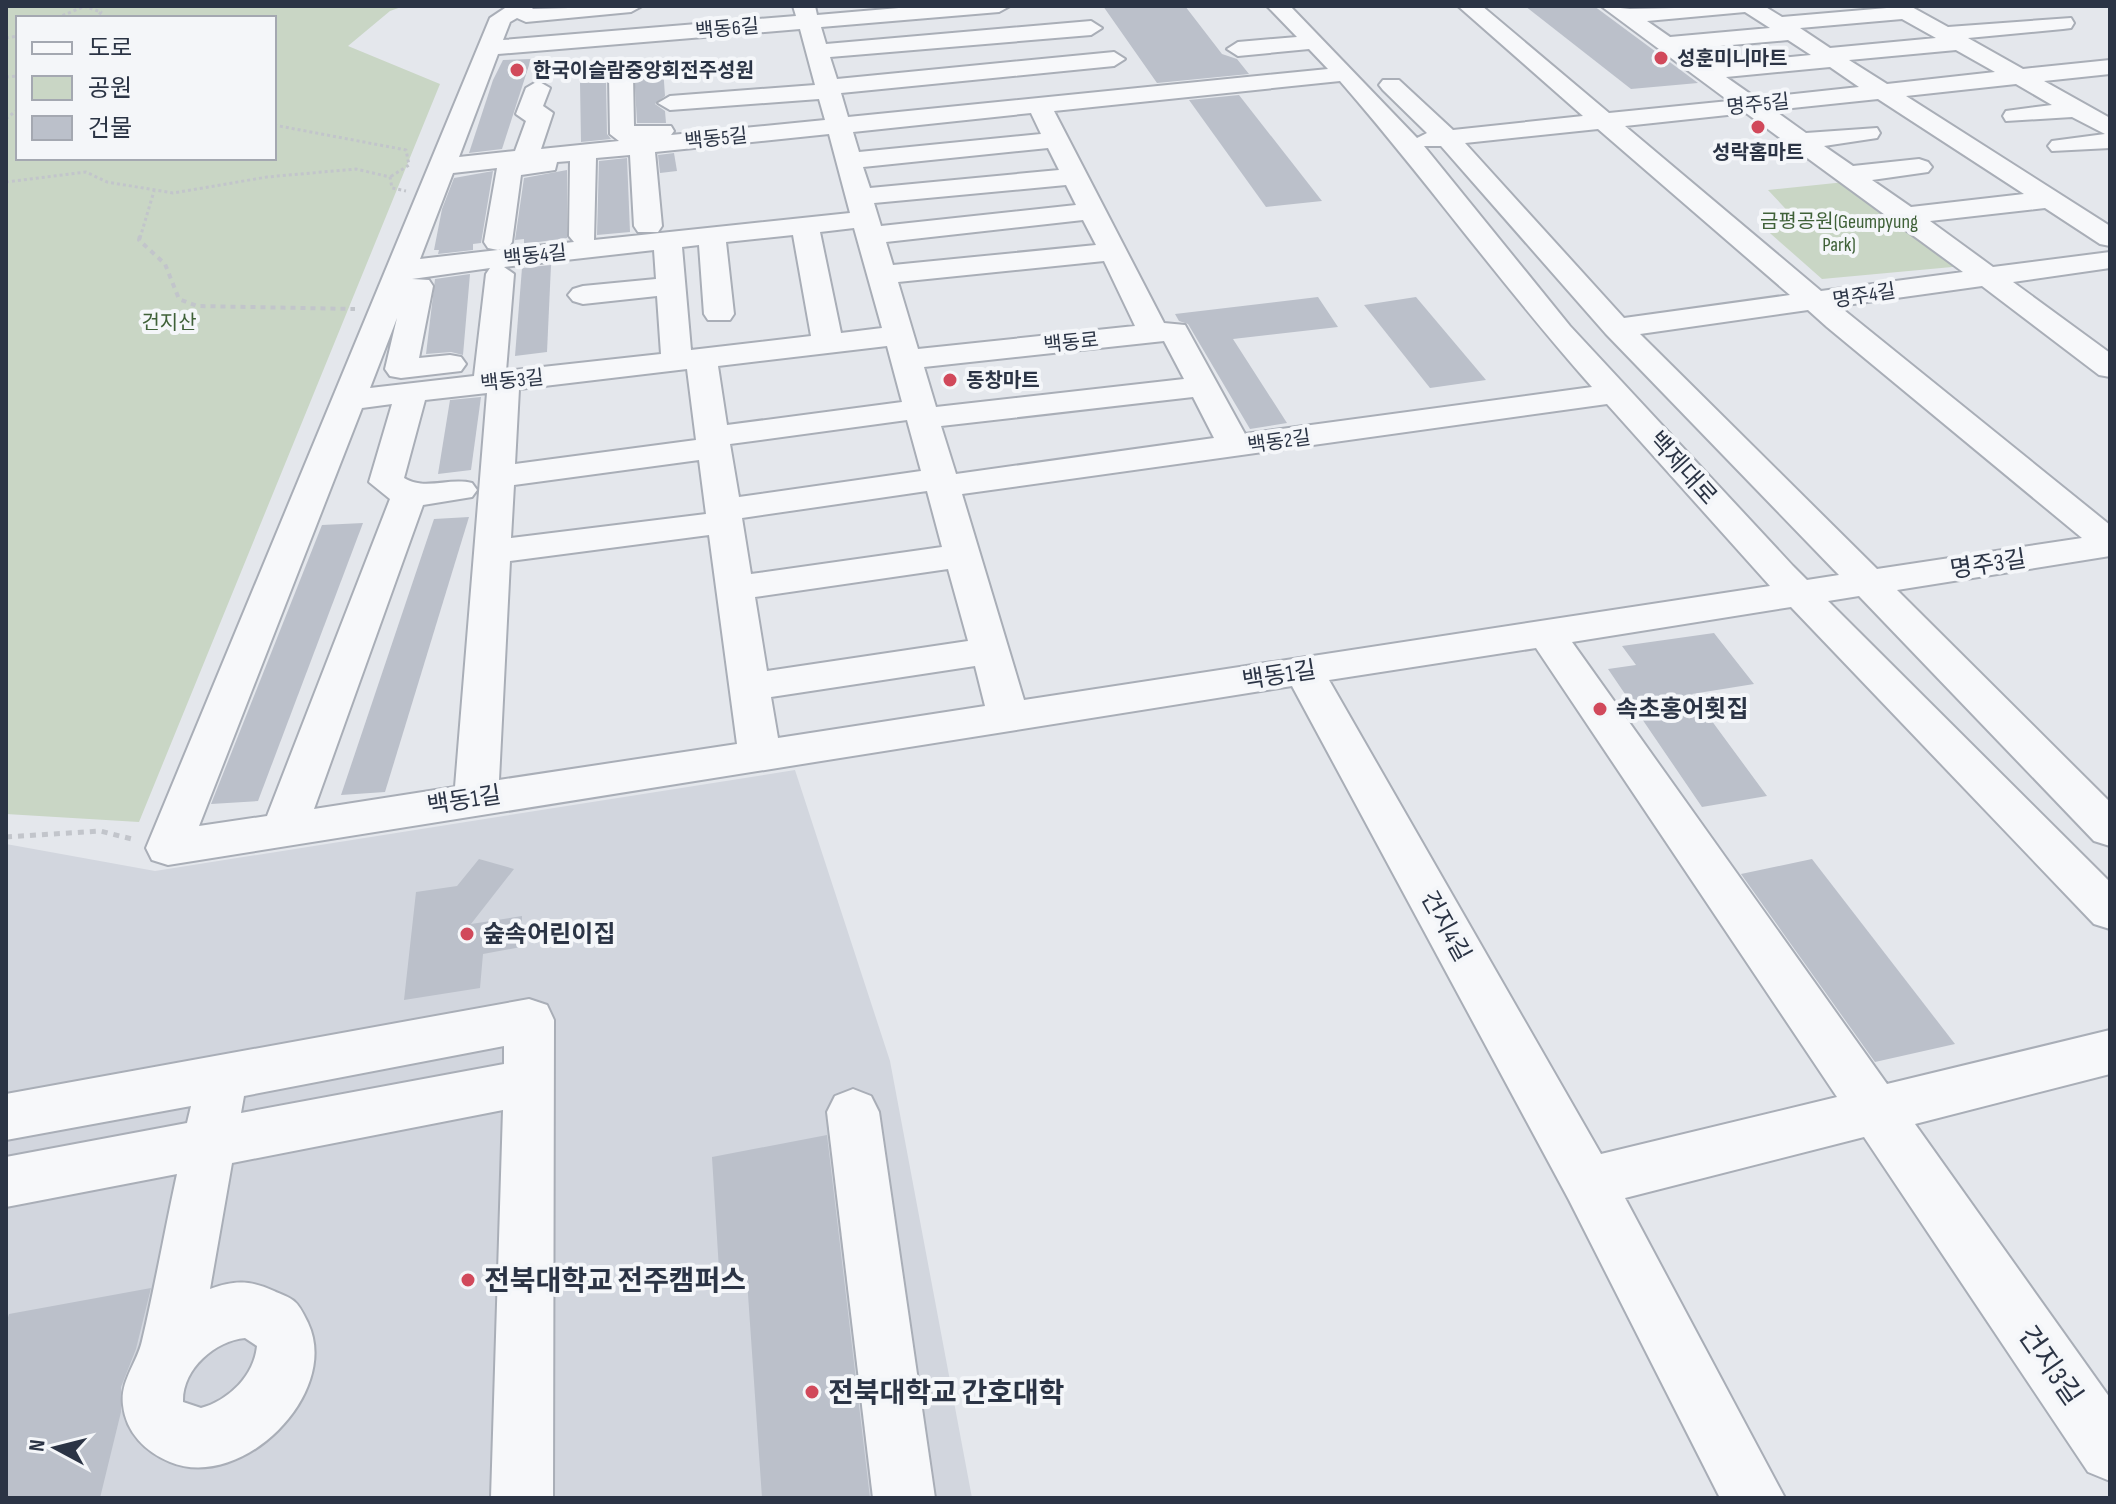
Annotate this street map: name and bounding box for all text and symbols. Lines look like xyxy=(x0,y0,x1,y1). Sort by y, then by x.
street label: 백동6길 xyxy=(694,14,760,44)
legend xyxy=(16,16,276,160)
text: 도로 xyxy=(88,34,132,63)
place label: 성훈미니마트 xyxy=(1677,47,1787,71)
marker: 성훈미니마트 xyxy=(1652,49,1670,67)
place label: 한국이슬람중앙회전주성원 xyxy=(533,59,754,83)
marker: 한국이슬람중앙회전주성원 xyxy=(508,61,526,79)
text: 공원 xyxy=(88,74,132,103)
street label: 명주5길 xyxy=(1725,90,1791,120)
text: 건물 xyxy=(88,114,132,143)
marker: 성락홈마트 xyxy=(1749,118,1767,136)
street label: 백동5길 xyxy=(683,124,749,154)
place label: 성락홈마트 xyxy=(1712,141,1804,165)
park label: 금평공원(Geumpyung Park) xyxy=(1760,210,1918,257)
street label: 백동4길 xyxy=(502,241,568,271)
street label: 명주4길 xyxy=(1831,279,1897,313)
park label: 건지산 xyxy=(141,311,197,335)
street label: 백동로 xyxy=(1042,328,1100,358)
street label: 백동3길 xyxy=(479,366,545,396)
place label: 동창마트 xyxy=(966,369,1040,393)
marker: 동창마트 xyxy=(941,371,959,389)
street label: 백동2길 xyxy=(1246,426,1312,458)
street label: 백제대로 xyxy=(1642,426,1723,511)
street label: 명주3길 xyxy=(1948,544,2028,585)
street label: 백동1길 xyxy=(1240,655,1318,696)
place label: 속초홍어횟집 xyxy=(1616,695,1748,724)
marker: 속초홍어횟집 xyxy=(1591,700,1609,718)
street label: 백동1길 xyxy=(425,780,503,821)
street label: 건지4길 xyxy=(1414,886,1477,967)
place label: 숲속어린이집 xyxy=(483,920,615,949)
marker: 숲속어린이집 xyxy=(458,925,476,943)
place label: 전북대학교 전주캠퍼스 xyxy=(484,1265,746,1298)
marker: 전북대학교 전주캠퍼스 xyxy=(459,1271,477,1289)
street label: 건지3길 xyxy=(2011,1320,2089,1412)
place label: 전북대학교 간호대학 xyxy=(828,1377,1064,1410)
marker: 전북대학교 간호대학 xyxy=(803,1383,821,1401)
north arrow xyxy=(16,1408,96,1488)
text: N xyxy=(24,1438,52,1453)

